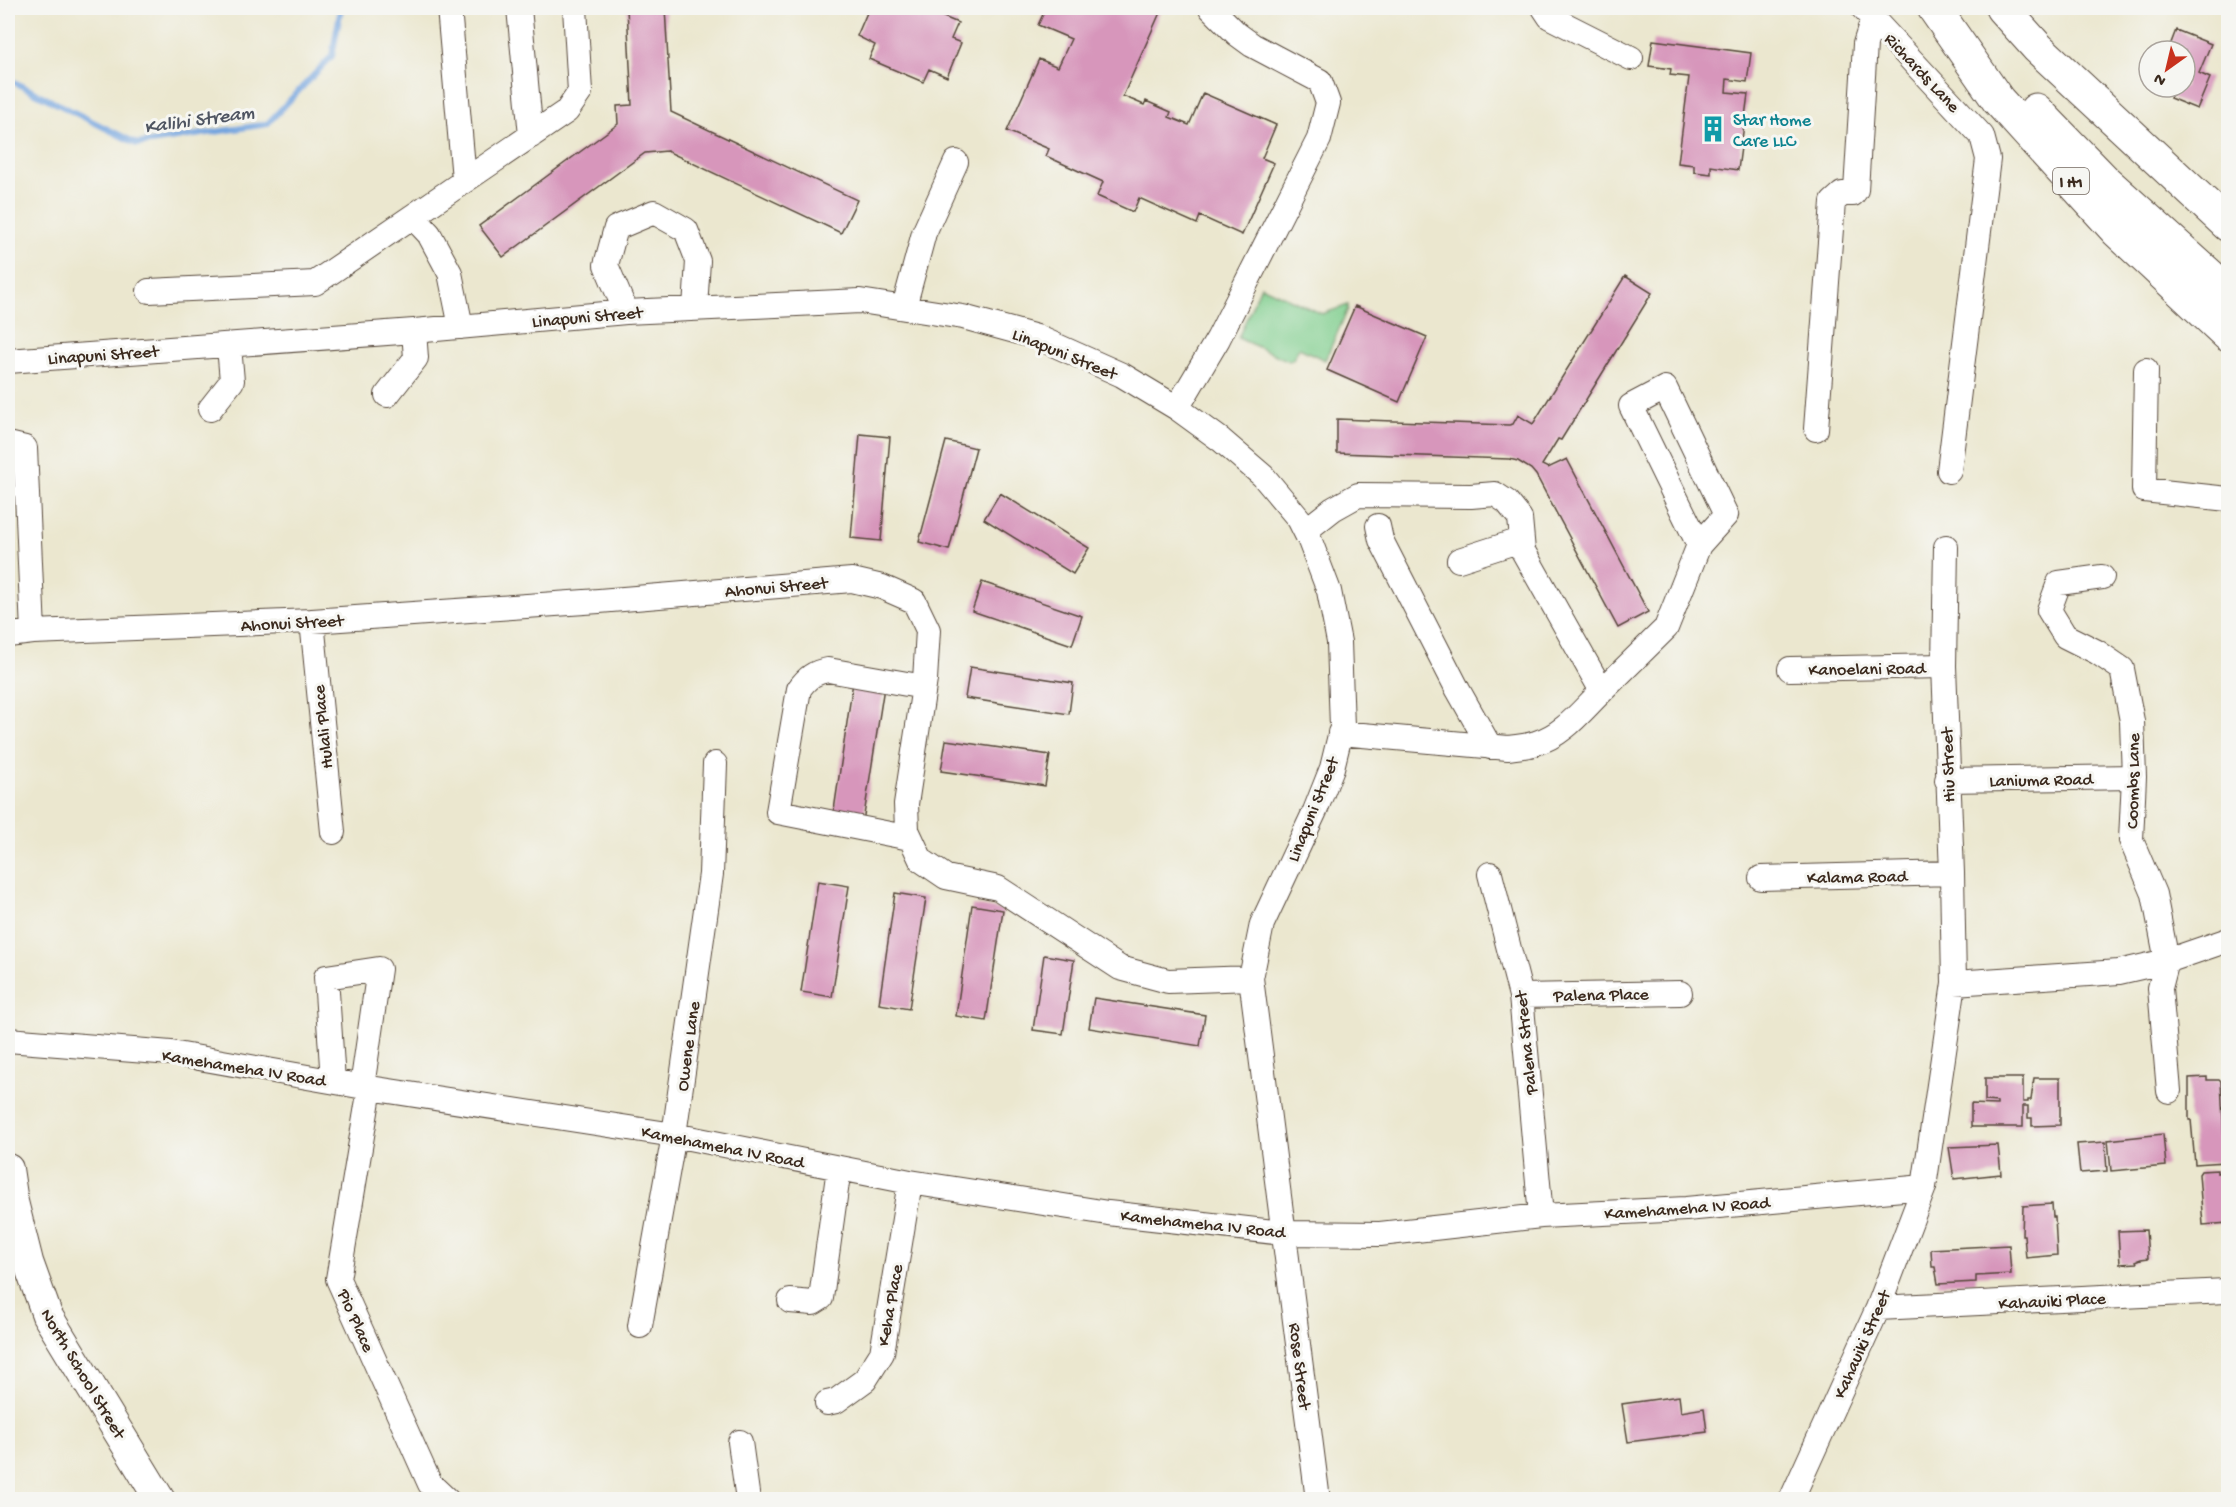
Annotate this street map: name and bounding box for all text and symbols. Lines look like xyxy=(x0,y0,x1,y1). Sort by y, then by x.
street label: Richards Lane xyxy=(1879,29,1964,118)
north arrow xyxy=(2137,39,2197,99)
text: N xyxy=(2150,67,2170,89)
water label: Kalihi Stream xyxy=(143,102,257,141)
place label: Star Home Care LLC xyxy=(1733,111,1812,153)
building icon: Star Home Care LLC xyxy=(1698,114,1728,144)
road number: I H1 xyxy=(2053,168,2089,194)
street label: Linapuni Street xyxy=(531,303,645,334)
street label: Linapuni Street xyxy=(1009,325,1121,386)
street label: Linapuni Street xyxy=(47,342,161,371)
street label: Ahonui Street xyxy=(724,573,830,603)
street label: Ahonui Street xyxy=(240,611,346,638)
street label: Kanoelani Road xyxy=(1808,659,1927,682)
street label: Hulali Place xyxy=(310,683,339,770)
street label: Hiu Street xyxy=(1938,725,1961,803)
street label: Coombs Lane xyxy=(2123,732,2146,829)
street label: Linapuni Street xyxy=(1284,753,1345,865)
street label: Laniuma Road xyxy=(1989,770,2095,793)
street label: Kalama Road xyxy=(1807,867,1909,890)
street label: Palena Place xyxy=(1552,985,1650,1008)
street label: Palena Street xyxy=(1511,988,1543,1097)
street label: Owene Lane xyxy=(673,999,706,1093)
street label: Kamehameha IV Road xyxy=(160,1046,328,1093)
street label: Kamehameha IV Road xyxy=(639,1122,807,1175)
street label: Kamehameha IV Road xyxy=(1604,1193,1772,1226)
street label: Kamehameha IV Road xyxy=(1119,1206,1288,1245)
street label: Keha Place xyxy=(874,1262,909,1348)
street label: Pio Place xyxy=(331,1285,378,1356)
street label: Kahauiki Street xyxy=(1830,1286,1897,1402)
street label: Kahauiki Place xyxy=(1998,1289,2107,1316)
street label: North School Street xyxy=(35,1306,130,1444)
street label: Rose Street xyxy=(1283,1322,1314,1412)

